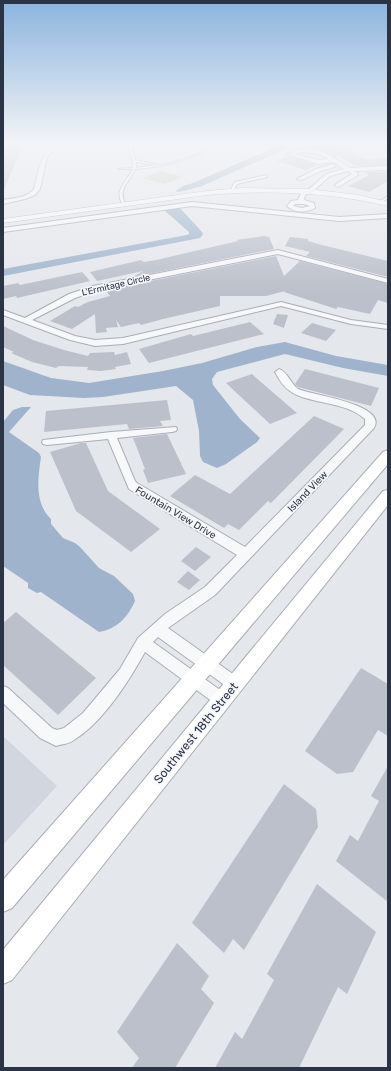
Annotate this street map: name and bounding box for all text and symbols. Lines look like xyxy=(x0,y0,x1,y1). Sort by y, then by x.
street label: L'Ermitage Circle xyxy=(81,272,151,298)
street label: Island View xyxy=(285,469,330,515)
street label: Fountain View Drive xyxy=(133,484,218,542)
street label: Southwest 18th Street xyxy=(151,679,241,786)

